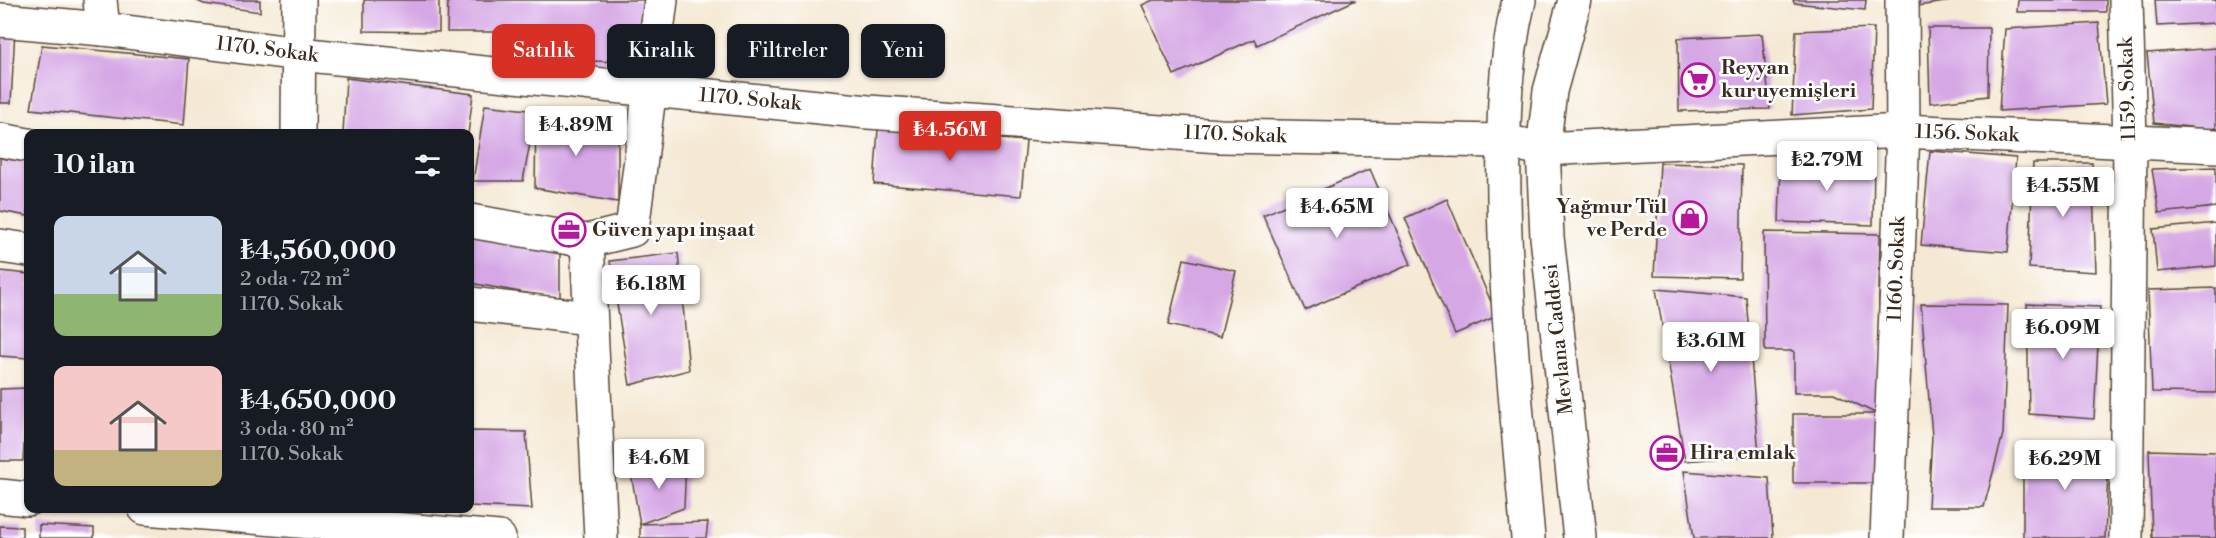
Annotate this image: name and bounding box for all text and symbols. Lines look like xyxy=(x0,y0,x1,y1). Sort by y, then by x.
chip: Satılık xyxy=(492,24,595,78)
chip: Kiralık xyxy=(607,24,715,78)
chip: Filtreler xyxy=(727,24,849,78)
chip: Yeni xyxy=(861,24,945,78)
street label: 1170. Sokak xyxy=(215,31,321,69)
street label: 1159. Sokak xyxy=(2114,35,2142,141)
place label: Reyyan kuruyemişleri xyxy=(1721,56,1857,104)
supermarket icon: Reyyan kuruyemişleri xyxy=(1680,62,1716,98)
street label: 1170. Sokak xyxy=(698,83,804,117)
pin: ₺4.89M xyxy=(527,106,625,157)
pin: ₺4.56M xyxy=(901,111,999,162)
text: ₺4.89M xyxy=(539,113,613,138)
text: ₺4.56M xyxy=(913,118,987,143)
street label: 1156. Sokak xyxy=(1915,120,2021,148)
street label: 1170. Sokak xyxy=(1183,121,1288,149)
pin: ₺2.79M xyxy=(1778,141,1876,192)
text: ₺2.79M xyxy=(1791,148,1863,173)
text: 10 ilan xyxy=(54,149,136,181)
icon: filters xyxy=(411,149,444,182)
pin: ₺4.55M xyxy=(2014,167,2112,218)
text: ₺4.55M xyxy=(2026,174,2100,199)
pin: ₺4.65M xyxy=(1288,188,1386,239)
text: ₺4.65M xyxy=(1300,195,1374,220)
place label: Yağmur Tül ve Perde xyxy=(1556,195,1667,243)
shop icon: Yağmur Tül ve Perde xyxy=(1672,200,1708,236)
office icon: Güven yapı inşaat xyxy=(551,212,587,248)
street label: 1160. Sokak xyxy=(1883,214,1911,322)
place label: Güven yapı inşaat xyxy=(592,218,756,243)
text: ₺4,560,000 xyxy=(240,235,397,267)
icon: home xyxy=(102,240,174,312)
street label: Mevlana Caddesi xyxy=(1539,262,1579,416)
pin: ₺6.18M xyxy=(602,265,700,316)
text: 2 oda · 72 m² xyxy=(240,267,350,292)
text: ₺6.18M xyxy=(616,272,686,297)
text: 1170. Sokak xyxy=(240,292,343,317)
pin: ₺6.09M xyxy=(2014,309,2112,360)
text: ₺6.09M xyxy=(2025,316,2101,341)
pin: ₺3.61M xyxy=(1662,322,1760,373)
text: ₺3.61M xyxy=(1676,329,1746,354)
text: ₺4,650,000 xyxy=(240,385,397,417)
icon: home xyxy=(102,390,174,462)
text: 3 oda · 80 m² xyxy=(240,417,354,442)
office icon: Hira emlak xyxy=(1649,435,1685,471)
pin: ₺4.6M xyxy=(617,439,701,490)
pin: ₺6.29M xyxy=(2016,440,2114,491)
place label: Hira emlak xyxy=(1690,441,1796,466)
text: 1170. Sokak xyxy=(240,442,343,467)
text: ₺4.6M xyxy=(628,446,690,471)
text: ₺6.29M xyxy=(2028,447,2102,472)

